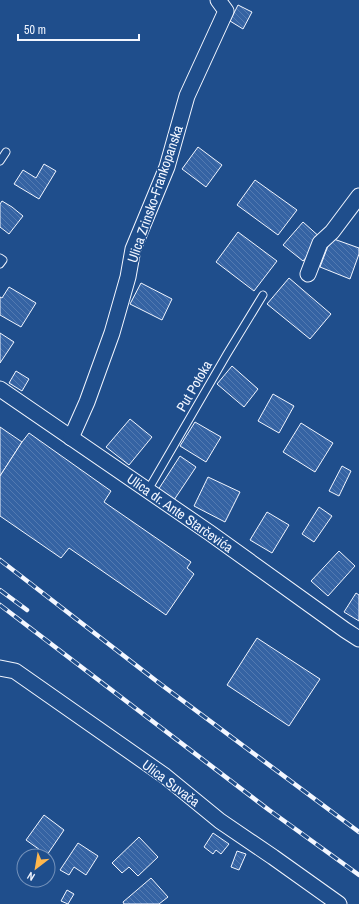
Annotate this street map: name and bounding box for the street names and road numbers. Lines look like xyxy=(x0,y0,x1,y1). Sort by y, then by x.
street label: Ulica Zrinsko-Frankopanska xyxy=(123,122,187,265)
street label: Put Potoka xyxy=(172,357,216,415)
street label: Ulica dr. Ante Starčevića xyxy=(123,470,237,557)
street label: Ulica Suvača xyxy=(139,755,204,811)

